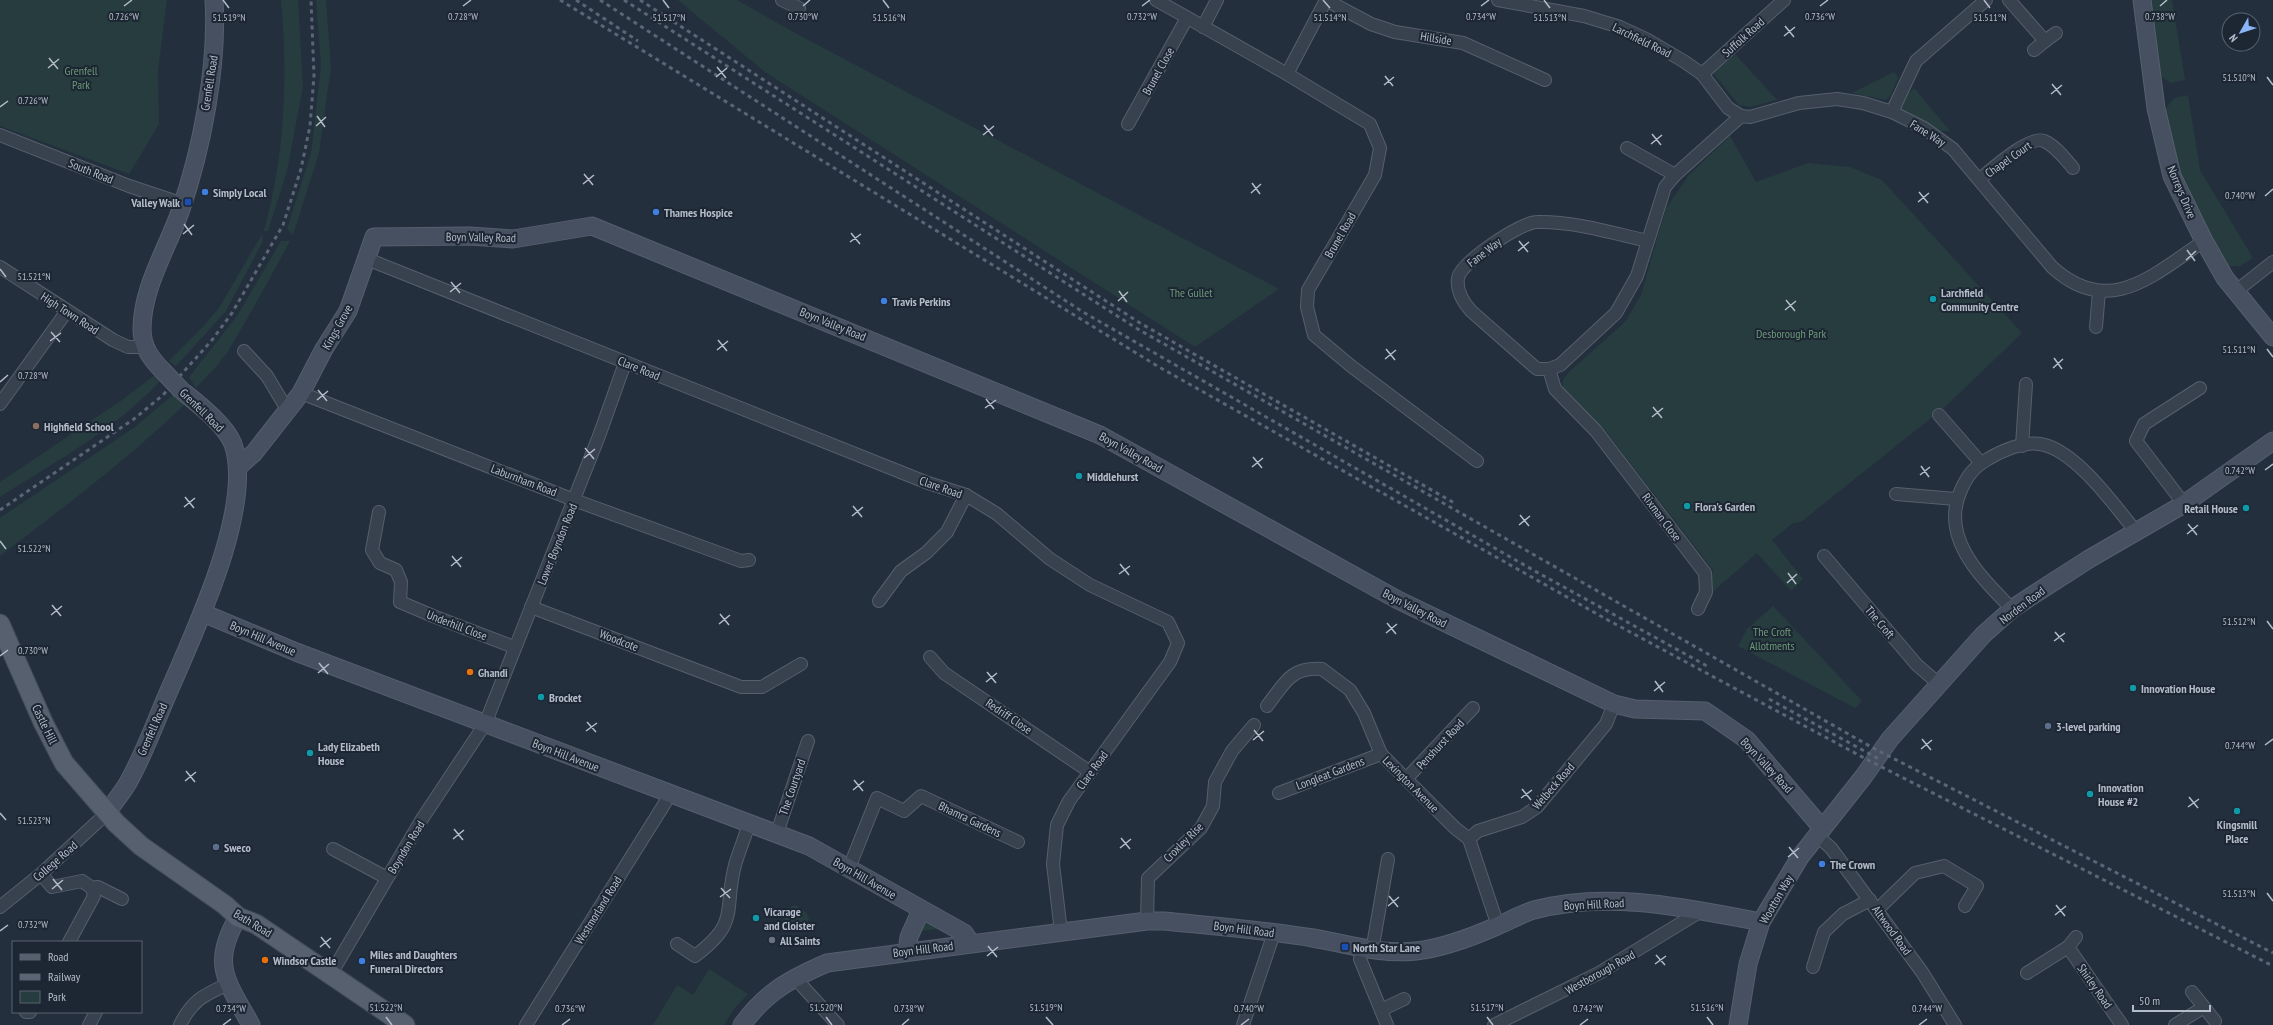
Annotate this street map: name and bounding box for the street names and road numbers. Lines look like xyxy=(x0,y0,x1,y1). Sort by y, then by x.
street label: Suffolk Road xyxy=(1719,14,1767,60)
street label: Larchfield Road xyxy=(1610,19,1674,61)
street label: Hillside xyxy=(1419,28,1453,48)
street label: Brunel Close xyxy=(1139,44,1177,97)
street label: Grenfell Road xyxy=(197,54,221,112)
street label: Fane Way xyxy=(1907,116,1949,150)
street label: Chapel Court xyxy=(1982,137,2035,180)
street label: South Road xyxy=(66,155,116,187)
street label: Norreys Drive xyxy=(2164,163,2200,221)
street label: Brunel Road xyxy=(1321,210,1359,260)
street label: Boyn Valley Road xyxy=(446,229,516,245)
street label: Fane Way xyxy=(1464,234,1504,270)
street label: High Town Road xyxy=(38,289,102,337)
street label: Kings Grove xyxy=(318,302,356,352)
street label: Boyn Valley Road xyxy=(798,304,868,344)
street label: Clare Road xyxy=(616,353,662,383)
street label: Grenfell Road xyxy=(177,385,227,435)
street label: Boyn Valley Road xyxy=(1097,428,1165,476)
street label: Laburnham Road xyxy=(489,461,559,499)
street label: Clare Road xyxy=(918,473,964,501)
street label: Rixman Close xyxy=(1639,490,1685,544)
street label: Lower Boyndon Road xyxy=(534,501,580,587)
street label: Norden Road xyxy=(1996,583,2048,627)
street label: Boyn Valley Road xyxy=(1380,585,1450,631)
street label: The Croft xyxy=(1862,603,1898,642)
street label: Underhill Close xyxy=(425,607,489,643)
street label: Boyn Hill Avenue xyxy=(228,617,298,659)
street label: Woodcote xyxy=(597,626,641,654)
street label: Redriff Close xyxy=(983,695,1035,737)
street label: Grenfell Road xyxy=(134,700,170,758)
street label: Castle Hill xyxy=(29,702,61,747)
street label: Penshurst Road xyxy=(1413,716,1467,772)
street label: Boyn Valley Road xyxy=(1738,734,1796,796)
street label: Boyn Hill Avenue xyxy=(531,735,602,775)
street label: Clare Road xyxy=(1073,748,1111,792)
street label: Longleat Gardens xyxy=(1294,753,1366,793)
street label: Lexington Avenue xyxy=(1380,753,1442,815)
street label: The Courtyard xyxy=(775,757,809,817)
street label: Welbeck Road xyxy=(1529,760,1577,812)
street label: Bhamra Gardens xyxy=(936,798,1004,840)
street label: Boyndon Road xyxy=(384,818,428,876)
street label: Croxley Rise xyxy=(1160,819,1206,865)
street label: College Road xyxy=(30,838,80,884)
street label: Boyn Hill Avenue xyxy=(831,854,899,902)
street label: Wootton Way xyxy=(1756,871,1796,926)
street label: Westmorland Road xyxy=(571,873,625,947)
street label: Boyn Hill Road xyxy=(1563,895,1625,913)
street label: Altwood Road xyxy=(1869,902,1915,958)
street label: Bath Road xyxy=(231,906,275,940)
street label: Boyn Hill Road xyxy=(1213,918,1275,940)
street label: Boyn Hill Road xyxy=(892,938,954,960)
street label: Westborough Road xyxy=(1562,947,1638,997)
street label: Shirley Road xyxy=(2074,961,2116,1011)

